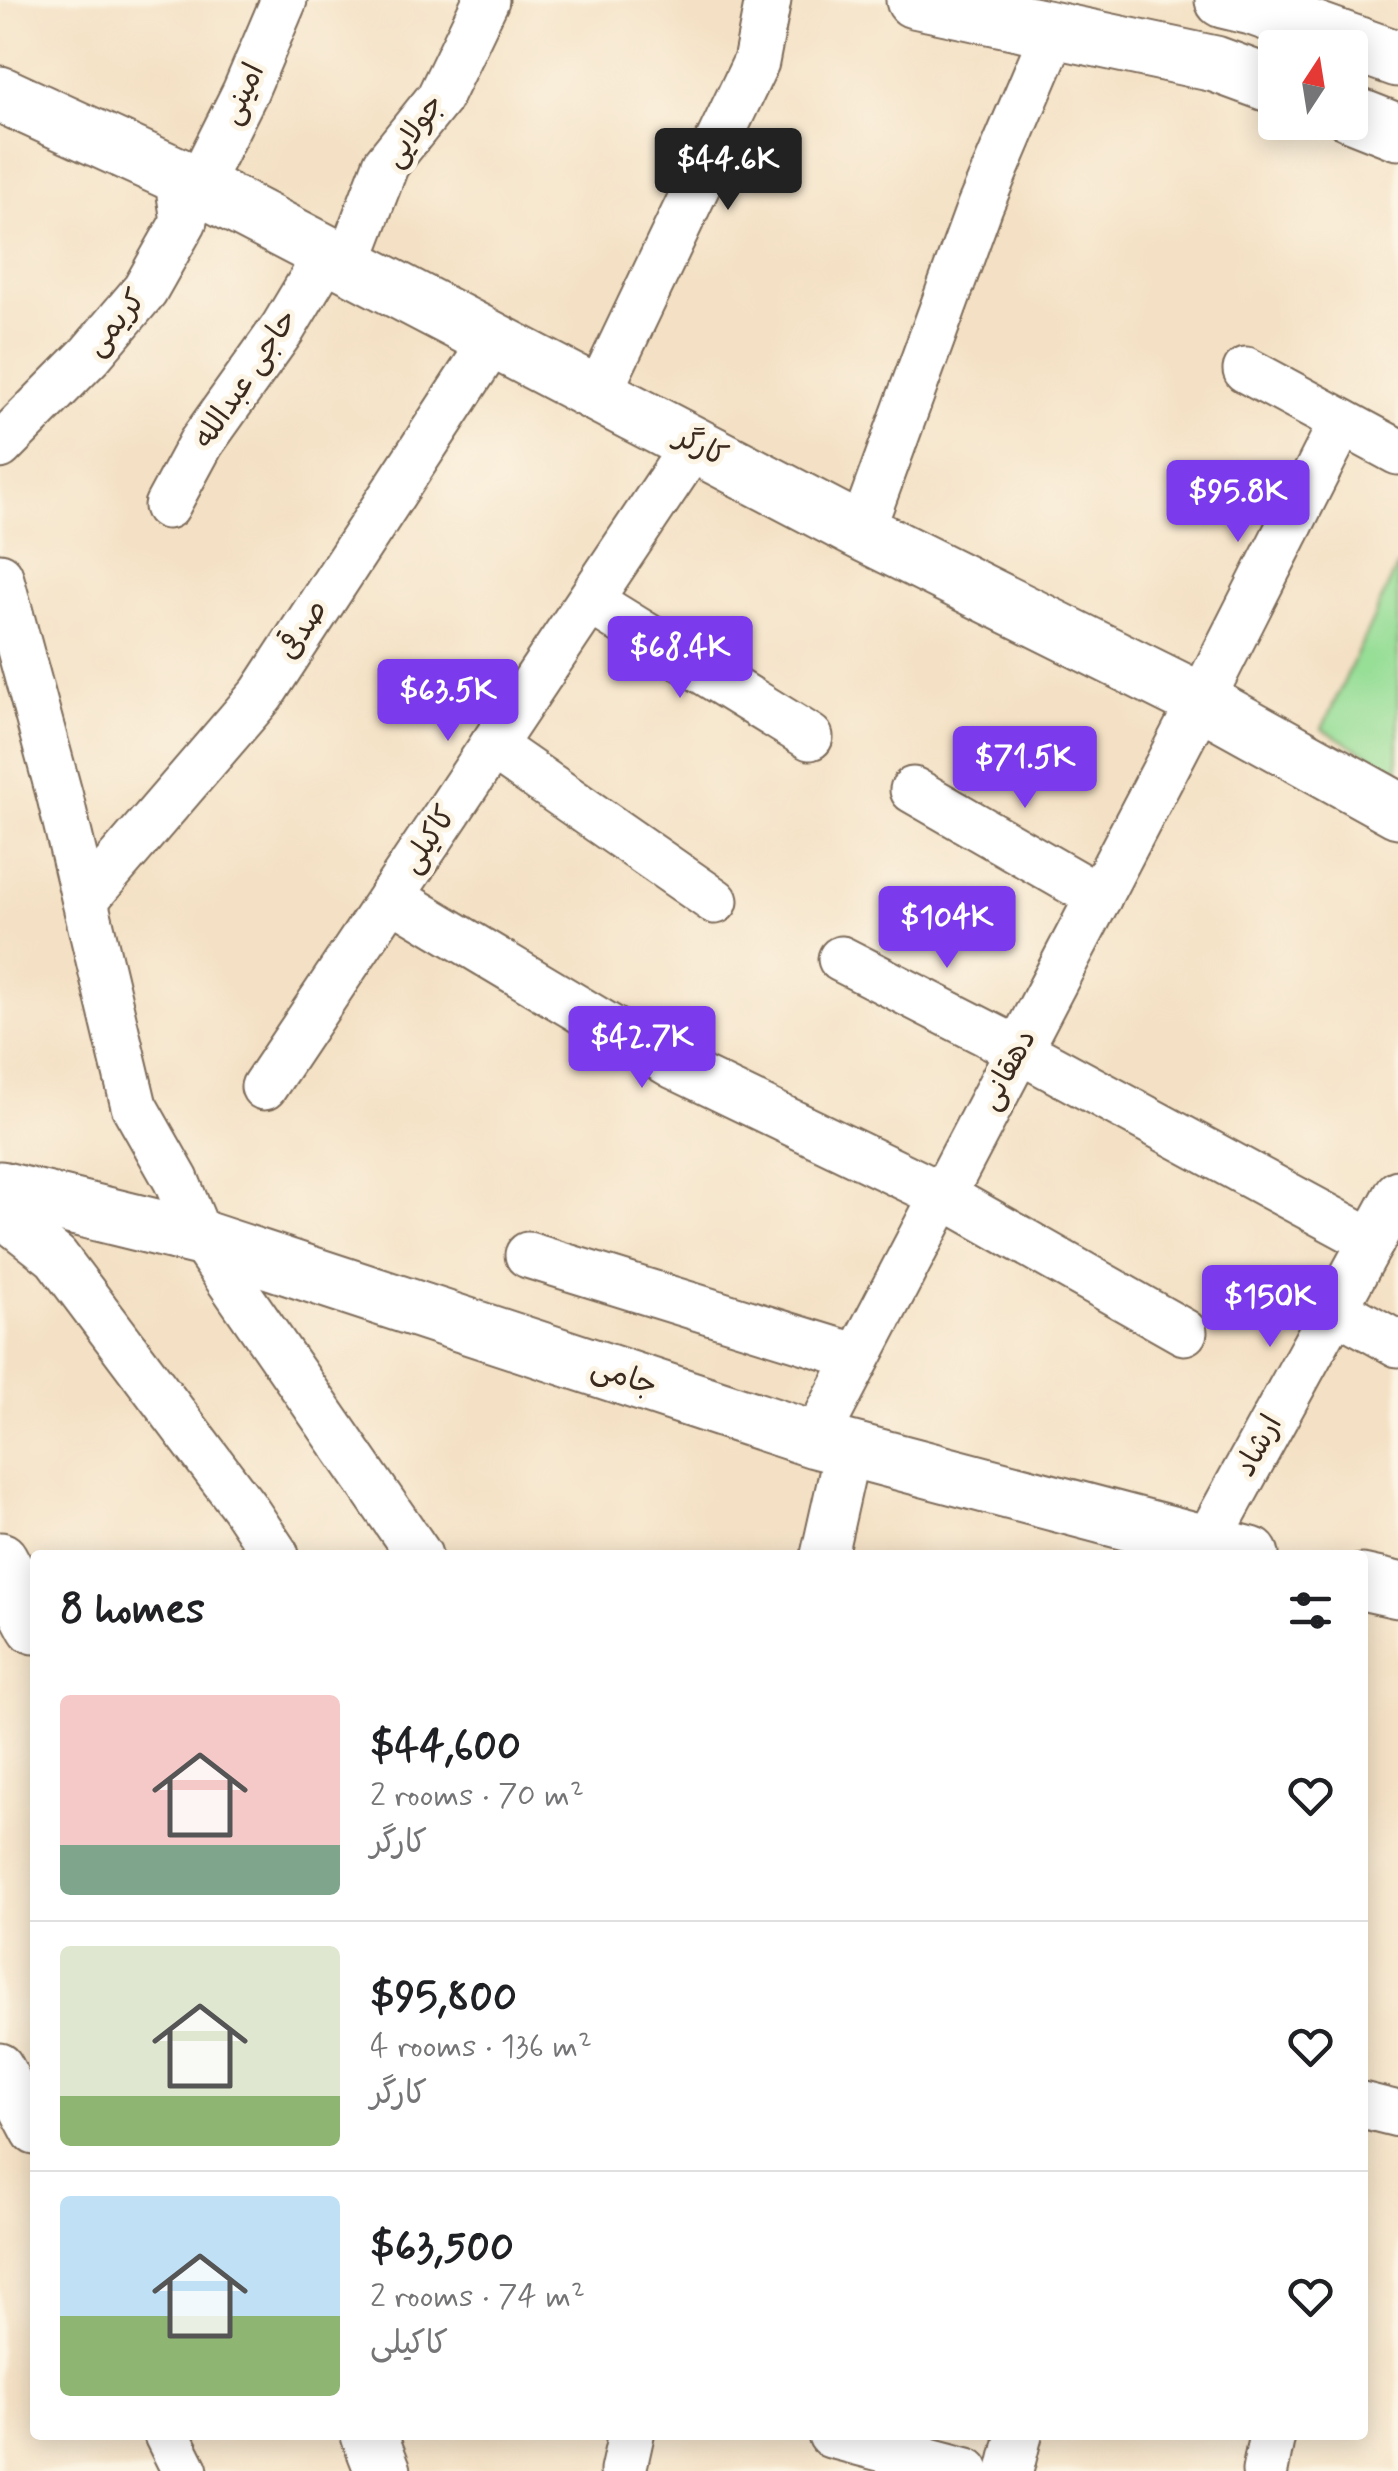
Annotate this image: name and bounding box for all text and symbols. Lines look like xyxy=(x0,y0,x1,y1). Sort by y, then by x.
north arrow xyxy=(1258,30,1368,140)
map controls xyxy=(1258,30,1368,140)
street label: امینی xyxy=(212,57,274,131)
street label: جولایی xyxy=(375,87,453,175)
pin: $44.6K xyxy=(647,128,809,213)
text: $44.6K xyxy=(677,139,779,181)
street label: کریمی xyxy=(77,282,155,364)
street label: حاجی عبدالله xyxy=(185,302,307,456)
street label: کارگر xyxy=(666,416,734,477)
pin: $95.8K xyxy=(1157,460,1319,545)
text: $95.8K xyxy=(1189,471,1287,513)
street label: صدقی xyxy=(269,592,337,668)
pin: $68.4K xyxy=(599,616,761,701)
text: $68.4K xyxy=(630,627,730,669)
pin: $63.5K xyxy=(367,659,529,744)
text: $63.5K xyxy=(399,670,497,712)
pin: $71.5K xyxy=(944,726,1106,811)
text: $71.5K xyxy=(975,737,1075,779)
street label: کاکیلی xyxy=(392,799,466,881)
pin: $104K xyxy=(877,886,1017,971)
text: $104K xyxy=(901,897,993,939)
pin: $42.7K xyxy=(561,1006,723,1091)
text: $42.7K xyxy=(590,1017,694,1059)
street label: دهقانی xyxy=(971,1023,1045,1117)
pin: $150K xyxy=(1200,1265,1340,1350)
text: $150K xyxy=(1224,1276,1316,1318)
street label: جامی xyxy=(586,1348,662,1406)
street label: ارشاد xyxy=(1226,1408,1292,1484)
text: 8 homes xyxy=(60,1583,205,1638)
icon: filters xyxy=(1283,1583,1338,1638)
text: $44,600 xyxy=(370,1720,521,1775)
icon: home xyxy=(140,1735,260,1855)
icon: heart xyxy=(1283,1768,1338,1823)
text: 2 rooms · 70 m² xyxy=(370,1775,584,1817)
text: کارگر xyxy=(370,1822,427,1864)
text: $95,800 xyxy=(370,1971,517,2026)
icon: home xyxy=(140,1986,260,2106)
icon: heart xyxy=(1283,2019,1338,2074)
text: 4 rooms · 136 m² xyxy=(370,2026,592,2068)
text: کارگر xyxy=(370,2073,427,2115)
text: $63,500 xyxy=(370,2221,514,2276)
icon: home xyxy=(140,2236,260,2356)
icon: heart xyxy=(1283,2269,1338,2324)
text: 2 rooms · 74 m² xyxy=(370,2276,585,2318)
text: کاکیلی xyxy=(370,2323,448,2365)

